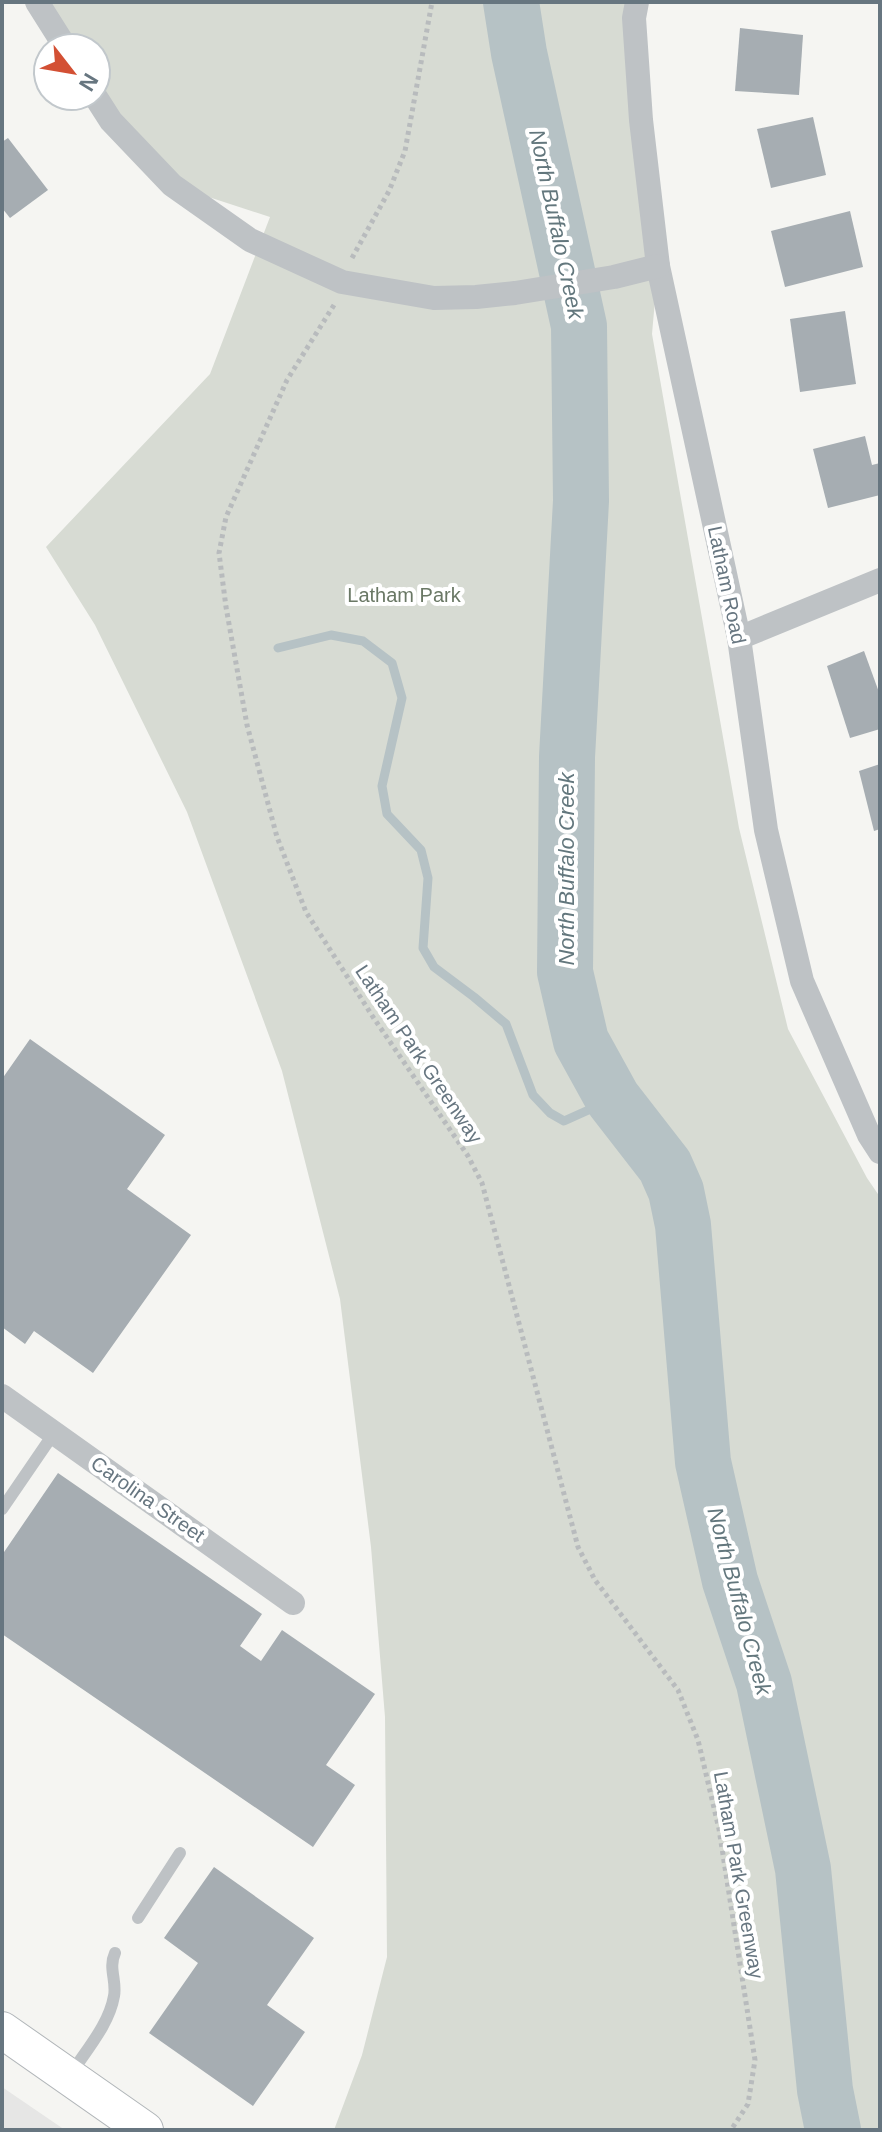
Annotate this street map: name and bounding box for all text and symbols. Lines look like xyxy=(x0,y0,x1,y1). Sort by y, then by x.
north arrow xyxy=(32,32,112,112)
text: N xyxy=(74,69,104,95)
water label: North Buffalo Creek xyxy=(524,127,589,322)
street label: Latham Road xyxy=(704,524,750,646)
park label: Latham Park xyxy=(347,584,462,606)
water label: North Buffalo Creek xyxy=(554,771,579,966)
street label: Latham Park Greenway xyxy=(351,961,487,1147)
street label: Carolina Street xyxy=(87,1452,209,1547)
water label: North Buffalo Creek xyxy=(702,1505,777,1699)
street label: Latham Park Greenway xyxy=(710,1770,768,1980)

